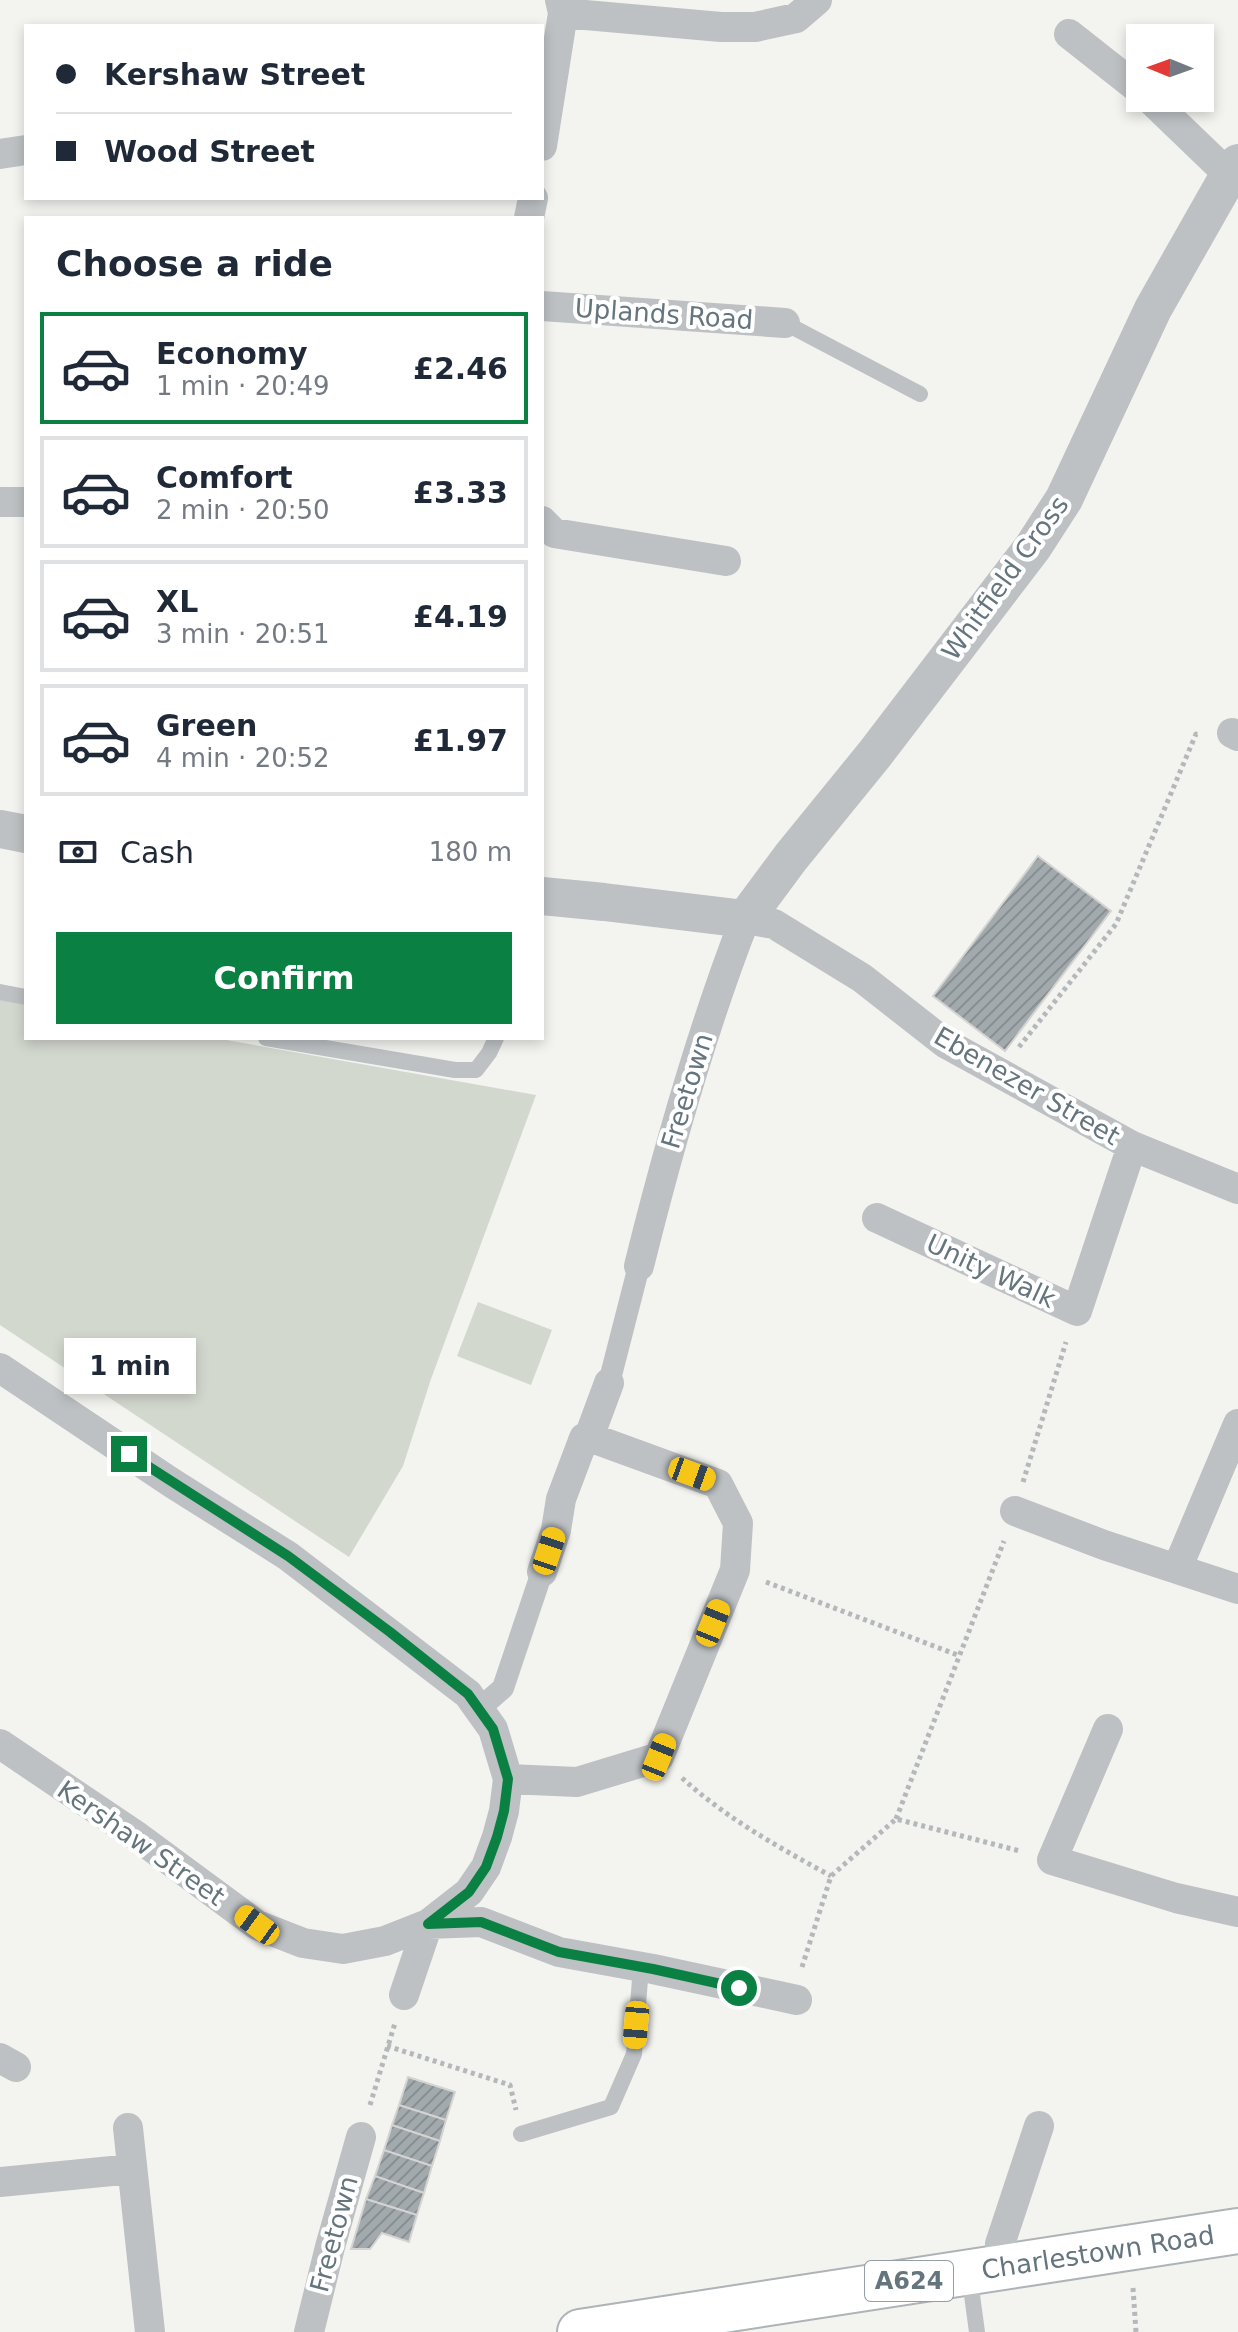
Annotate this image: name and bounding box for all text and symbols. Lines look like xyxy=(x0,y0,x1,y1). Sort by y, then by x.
north arrow xyxy=(1126,24,1214,112)
map controls xyxy=(1126,24,1214,112)
text: Kershaw Street xyxy=(104,57,365,92)
text: Wood Street xyxy=(104,134,315,169)
text: Choose a ride xyxy=(56,243,333,284)
street label: Uplands Road xyxy=(574,293,754,335)
icon: car xyxy=(60,332,132,404)
text: Economy xyxy=(156,336,308,371)
text: £2.46 xyxy=(413,351,508,386)
text: 1 min · 20:49 xyxy=(156,371,330,401)
icon: car xyxy=(60,456,132,528)
text: Comfort xyxy=(156,460,293,495)
text: £3.33 xyxy=(413,475,508,510)
street label: Whitfield Cross xyxy=(935,490,1075,666)
text: 2 min · 20:50 xyxy=(156,495,330,525)
icon: car xyxy=(60,580,132,652)
text: XL xyxy=(156,584,198,619)
text: £4.19 xyxy=(413,599,508,634)
text: 3 min · 20:51 xyxy=(156,619,330,649)
icon: car xyxy=(60,704,132,776)
text: Green xyxy=(156,708,257,743)
text: £1.97 xyxy=(413,723,508,758)
text: 4 min · 20:52 xyxy=(156,743,330,773)
icon: cash xyxy=(56,830,100,874)
text: Cash xyxy=(120,835,194,870)
text: 180 m xyxy=(429,837,512,867)
button: Confirm xyxy=(56,932,512,1024)
street label: Ebenezer Street xyxy=(929,1021,1125,1151)
street label: Freetown xyxy=(655,1030,719,1152)
street label: Unity Walk xyxy=(922,1228,1060,1314)
callout: 1 min xyxy=(63,1338,195,1394)
text: 1 min xyxy=(89,1351,171,1381)
route end xyxy=(111,1436,147,1472)
car xyxy=(665,1455,719,1493)
car xyxy=(530,1524,568,1578)
car xyxy=(693,1596,733,1650)
car xyxy=(639,1730,679,1784)
street label: Kershaw Street xyxy=(52,1774,230,1912)
car xyxy=(231,1901,283,1949)
route start xyxy=(721,1970,757,2006)
car xyxy=(622,2000,650,2050)
street label: Freetown xyxy=(304,2173,364,2295)
street label: Charlestown Road xyxy=(979,2220,1217,2285)
road number: A624 xyxy=(865,2261,953,2301)

